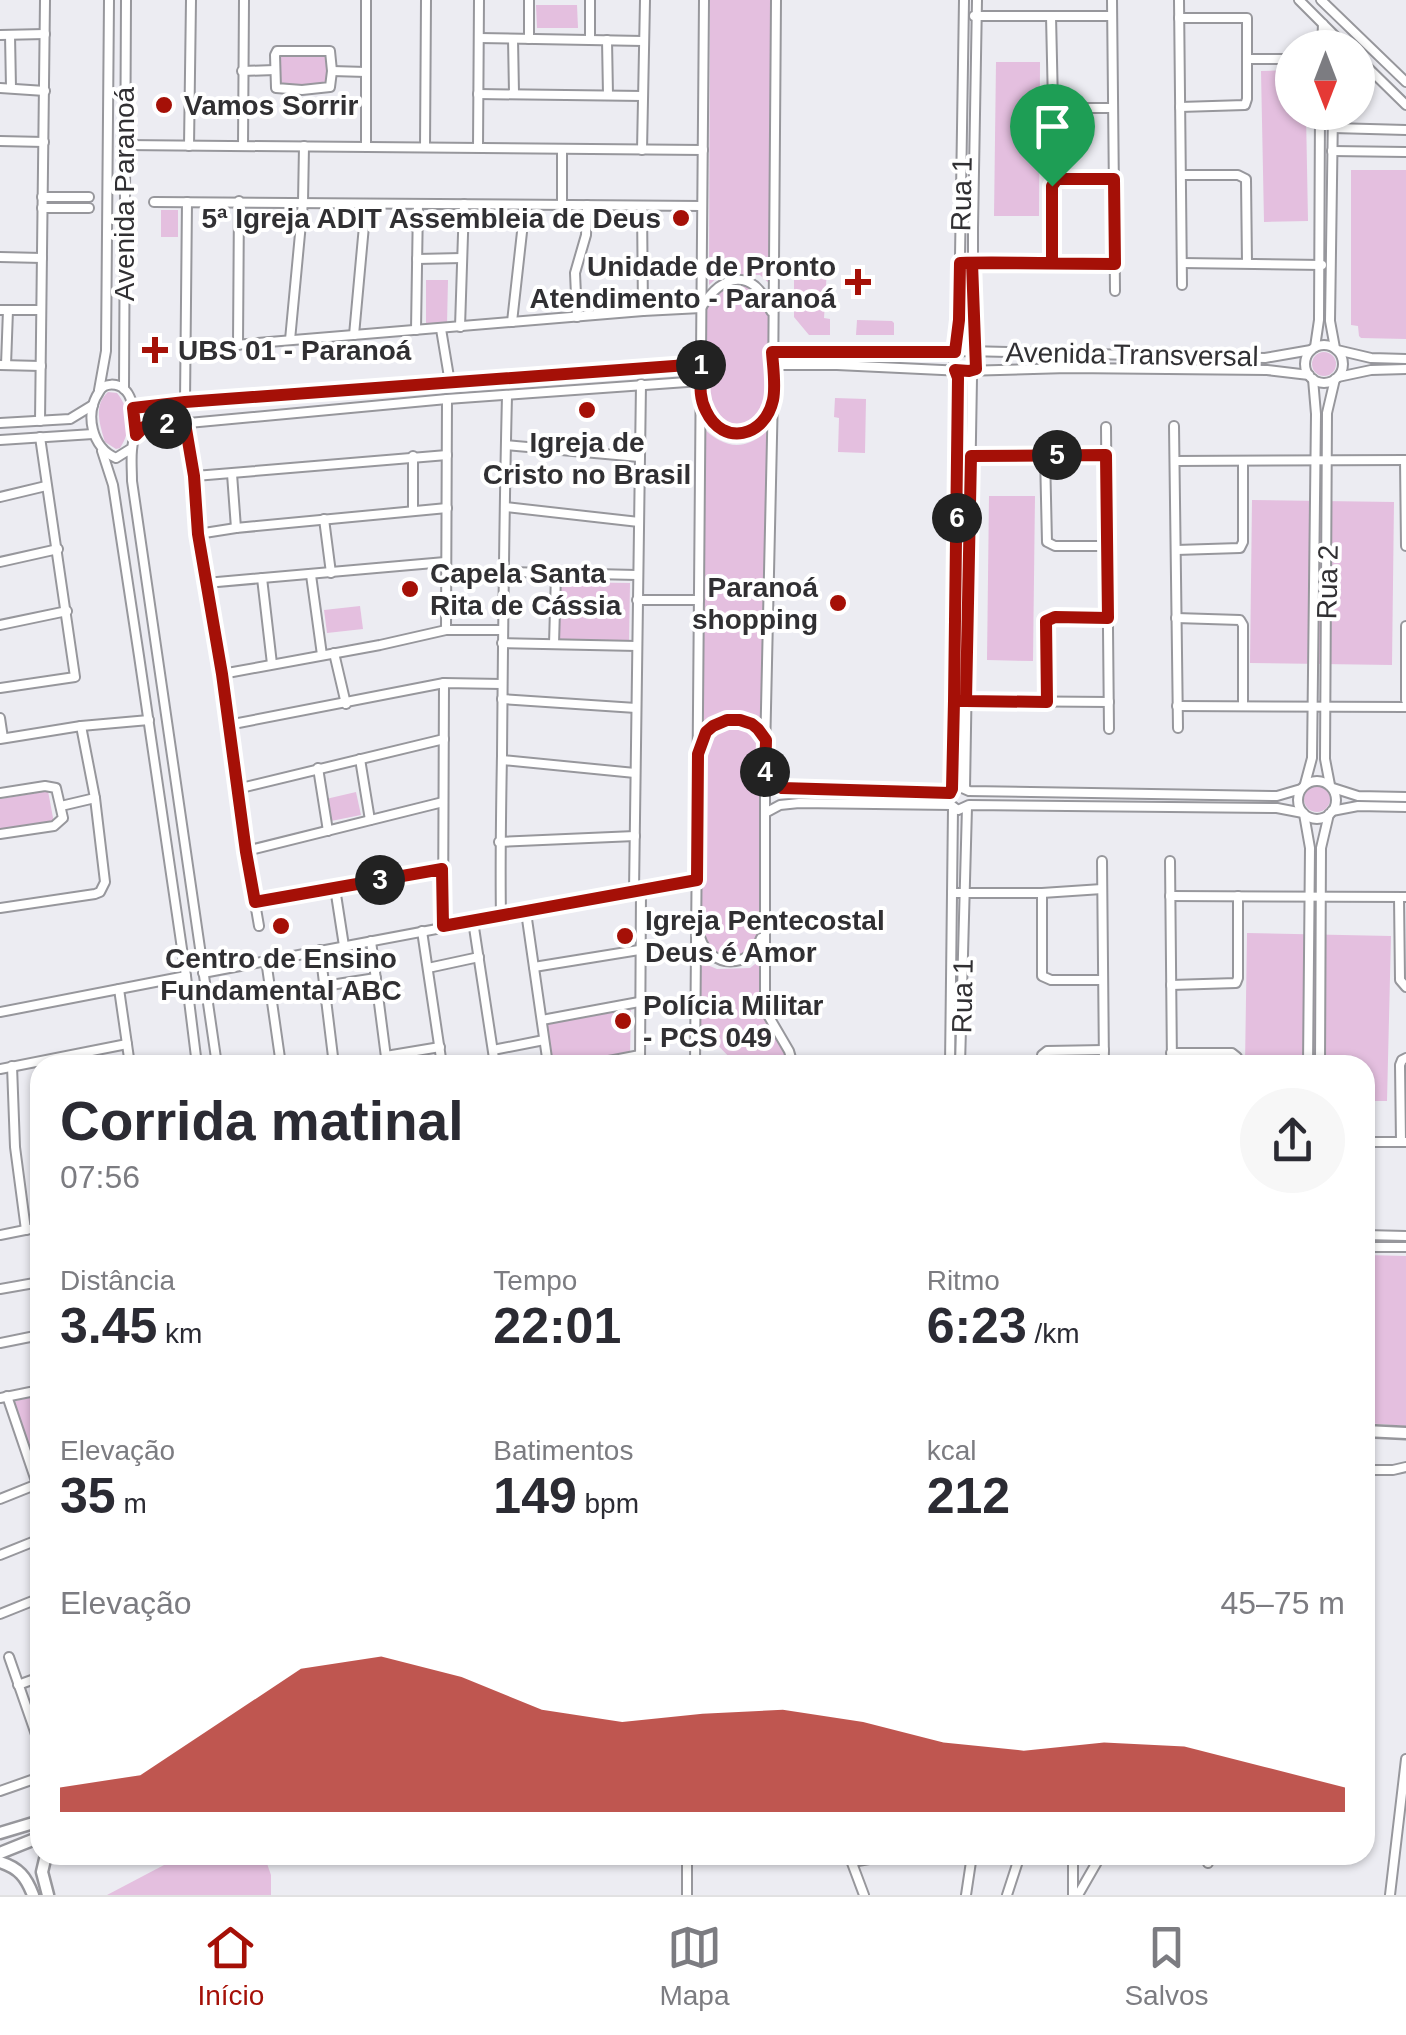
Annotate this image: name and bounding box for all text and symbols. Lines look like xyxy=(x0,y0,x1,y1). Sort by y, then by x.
north arrow xyxy=(1275,30,1375,130)
map controls xyxy=(1275,30,1375,130)
pin xyxy=(1010,84,1095,187)
street label: Avenida Paranoá xyxy=(109,86,140,301)
place label: Vamos Sorrir xyxy=(184,90,358,121)
marker: Vamos Sorrir xyxy=(153,94,175,116)
icon: arrive xyxy=(1025,99,1080,154)
street label: Rua 1 xyxy=(945,156,978,232)
place label: 5ª Igreja ADIT Assembleia de Deus xyxy=(201,203,661,234)
marker: 5ª Igreja ADIT Assembleia de Deus xyxy=(670,207,692,229)
place label: Unidade de Pronto Atendimento - Paranoá xyxy=(530,251,836,314)
marker: Unidade de Pronto Atendimento - Paranoá xyxy=(845,269,871,295)
place label: UBS 01 - Paranoá xyxy=(178,335,412,366)
marker: UBS 01 - Paranoá xyxy=(142,337,168,363)
street label: Avenida Transversal xyxy=(1005,337,1259,372)
pin: 1 xyxy=(676,340,726,390)
text: 1 xyxy=(693,349,709,380)
pin: 2 xyxy=(142,399,192,449)
marker: Igreja de Cristo no Brasil xyxy=(576,399,598,421)
text: 2 xyxy=(159,408,175,439)
place label: Igreja de Cristo no Brasil xyxy=(483,427,691,490)
pin: 5 xyxy=(1032,430,1082,480)
text: 5 xyxy=(1049,439,1065,470)
pin: 6 xyxy=(932,493,982,543)
text: 6 xyxy=(949,502,965,533)
street label: Rua 2 xyxy=(1311,544,1344,620)
place label: Capela Santa Rita de Cássia xyxy=(430,558,622,621)
place label: Paranoá shopping xyxy=(692,572,818,635)
marker: Capela Santa Rita de Cássia xyxy=(399,578,421,600)
marker: Paranoá shopping xyxy=(827,592,849,614)
pin: 4 xyxy=(740,747,790,797)
text: 4 xyxy=(757,756,773,787)
pin: 3 xyxy=(355,855,405,905)
text: 3 xyxy=(372,864,388,895)
place label: Igreja Pentecostal Deus é Amor xyxy=(645,905,885,968)
marker: Centro de Ensino Fundamental ABC xyxy=(270,915,292,937)
marker: Igreja Pentecostal Deus é Amor xyxy=(614,925,636,947)
place label: Centro de Ensino Fundamental ABC xyxy=(160,943,402,1006)
street label: Rua 1 xyxy=(946,958,979,1034)
place label: Polícia Militar - PCS 049 xyxy=(643,990,824,1053)
marker: Polícia Militar - PCS 049 xyxy=(612,1010,634,1032)
button: share xyxy=(1240,1088,1345,1193)
text: Corrida matinal xyxy=(60,1090,463,1152)
text: 07:56 xyxy=(60,1159,140,1195)
text: Distância xyxy=(60,1265,175,1296)
text: Tempo xyxy=(493,1265,577,1296)
text: Ritmo xyxy=(927,1265,1000,1296)
text: 3.45 xyxy=(60,1298,157,1354)
text: 22:01 xyxy=(493,1298,621,1354)
text: 6:23 xyxy=(927,1298,1027,1354)
text: km xyxy=(157,1318,202,1349)
text: /km xyxy=(1027,1318,1080,1349)
text: Elevação xyxy=(60,1435,175,1466)
text: Batimentos xyxy=(493,1435,633,1466)
text: kcal xyxy=(927,1435,976,1466)
text: 35 xyxy=(60,1468,116,1524)
text: 149 xyxy=(493,1468,577,1524)
text: 212 xyxy=(927,1468,1010,1524)
text: m xyxy=(116,1488,147,1519)
text: bpm xyxy=(577,1488,639,1519)
text: Elevação xyxy=(60,1585,192,1621)
text: 45–75 m xyxy=(1220,1585,1345,1621)
tab: Início xyxy=(197,1920,264,2012)
tab: Mapa xyxy=(659,1920,729,2012)
tab: Salvos xyxy=(1124,1920,1208,2012)

